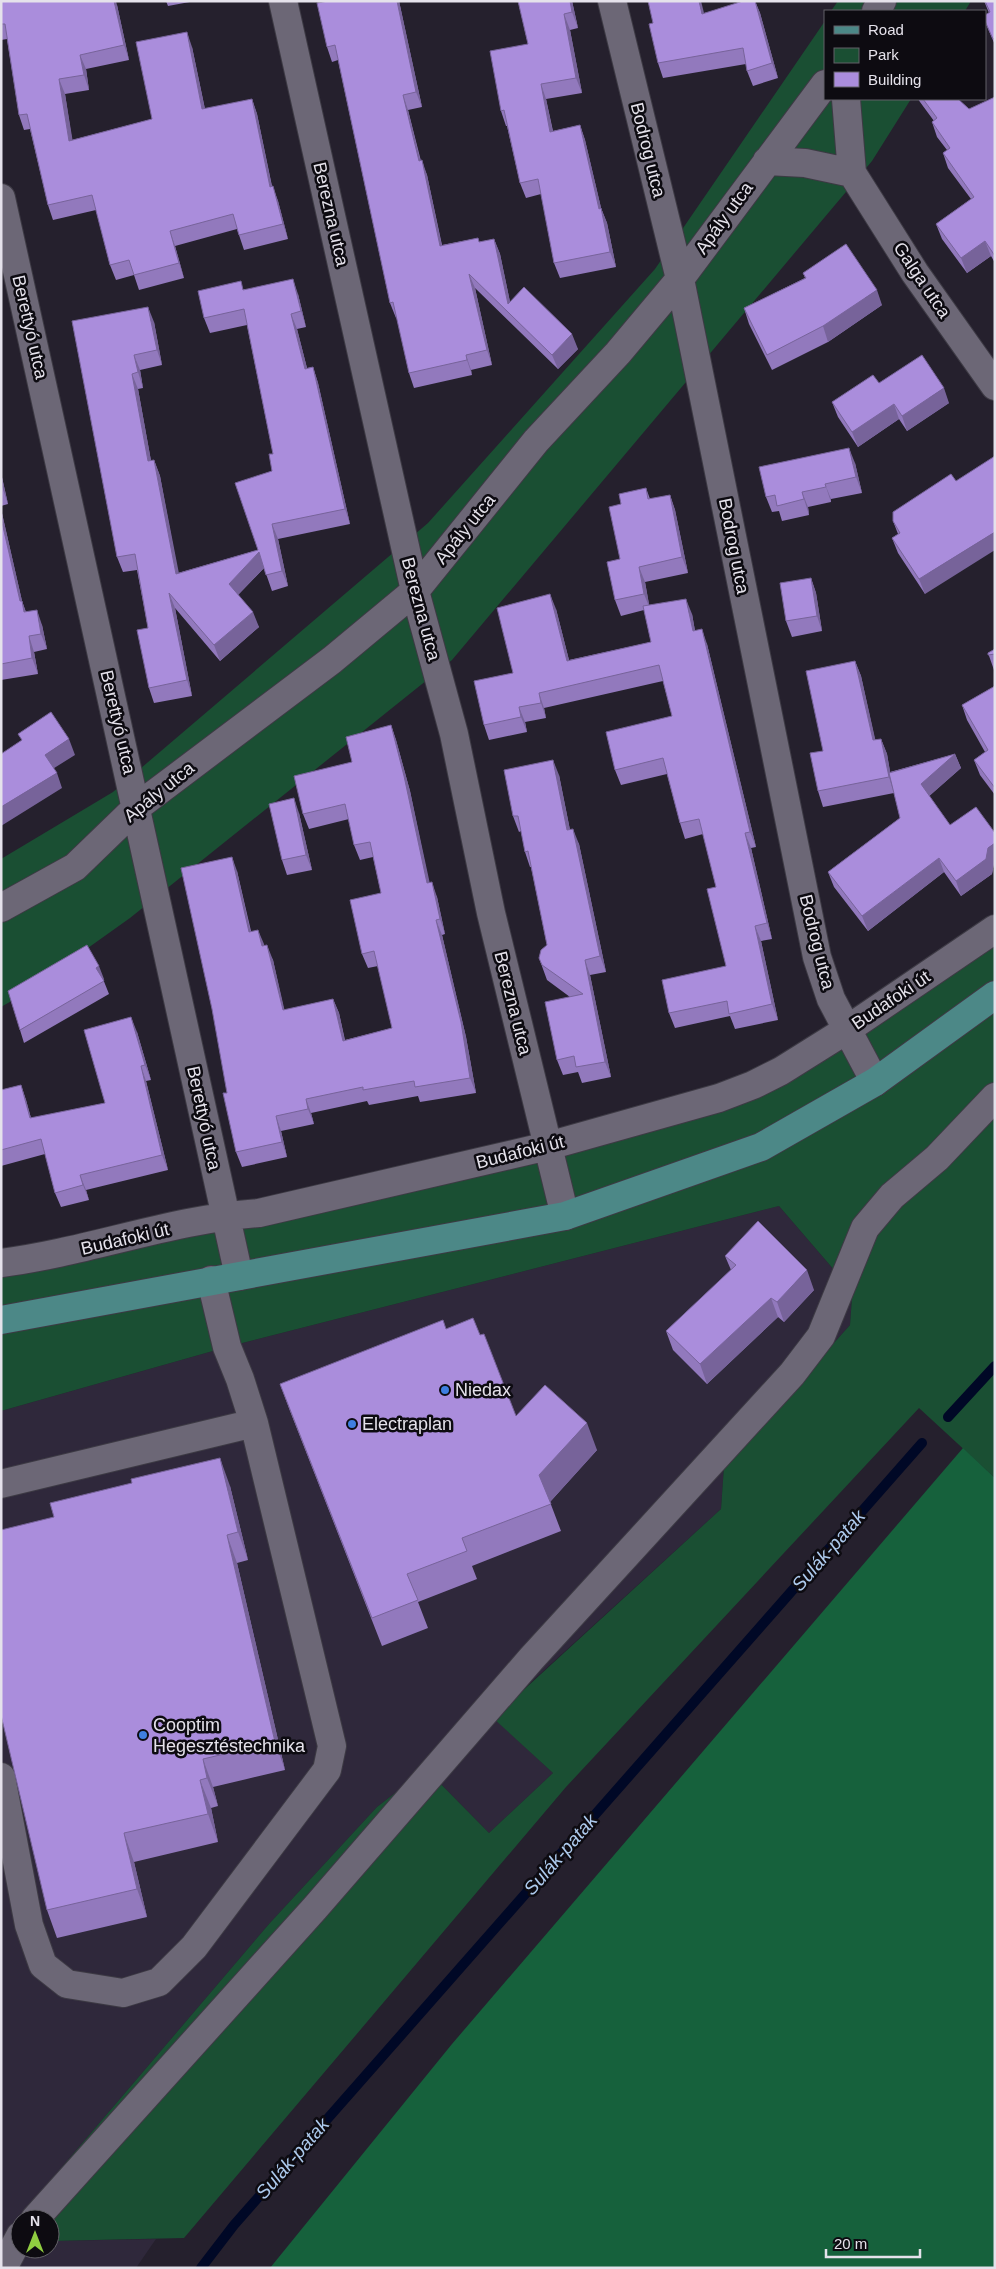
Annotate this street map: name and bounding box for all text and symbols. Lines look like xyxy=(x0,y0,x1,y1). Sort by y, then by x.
legend xyxy=(824,10,986,100)
text: Road xyxy=(868,21,904,38)
text: Park xyxy=(868,46,899,63)
text: Building xyxy=(868,71,921,88)
street label: Bodrog utca xyxy=(627,100,670,200)
street label: Berezna utca xyxy=(309,160,353,269)
street label: Apály utca xyxy=(691,177,757,258)
street label: Galga utca xyxy=(889,238,955,322)
street label: Berettyó utca xyxy=(8,273,52,382)
street label: Apály utca xyxy=(431,489,500,568)
street label: Bodrog utca xyxy=(715,496,753,597)
street label: Berezna utca xyxy=(398,555,445,664)
street label: Berettyó utca xyxy=(96,668,140,777)
street label: Apály utca xyxy=(120,757,199,826)
street label: Bodrog utca xyxy=(796,892,839,992)
street label: Berezna utca xyxy=(490,949,536,1058)
street label: Budafoki út xyxy=(848,967,934,1033)
street label: Berettyó utca xyxy=(183,1064,225,1173)
street label: Budafoki út xyxy=(474,1131,566,1173)
street label: Budafoki út xyxy=(79,1219,171,1259)
place label: Niedax xyxy=(455,1380,511,1400)
marker: Niedax xyxy=(439,1384,451,1396)
place label: Electraplan xyxy=(362,1414,452,1434)
marker: Electraplan xyxy=(346,1418,358,1430)
water label: Sulák-patak xyxy=(788,1504,870,1595)
place label: Cooptim Hegesztéstechnika xyxy=(153,1715,306,1756)
marker: Cooptim Hegesztéstechnika xyxy=(137,1729,149,1741)
water label: Sulák-patak xyxy=(520,1808,602,1899)
water label: Sulák-patak xyxy=(252,2112,334,2203)
north arrow xyxy=(10,2209,60,2259)
text: N xyxy=(30,2213,40,2229)
scale bar xyxy=(826,2226,920,2258)
text: 20 m xyxy=(834,2235,867,2252)

